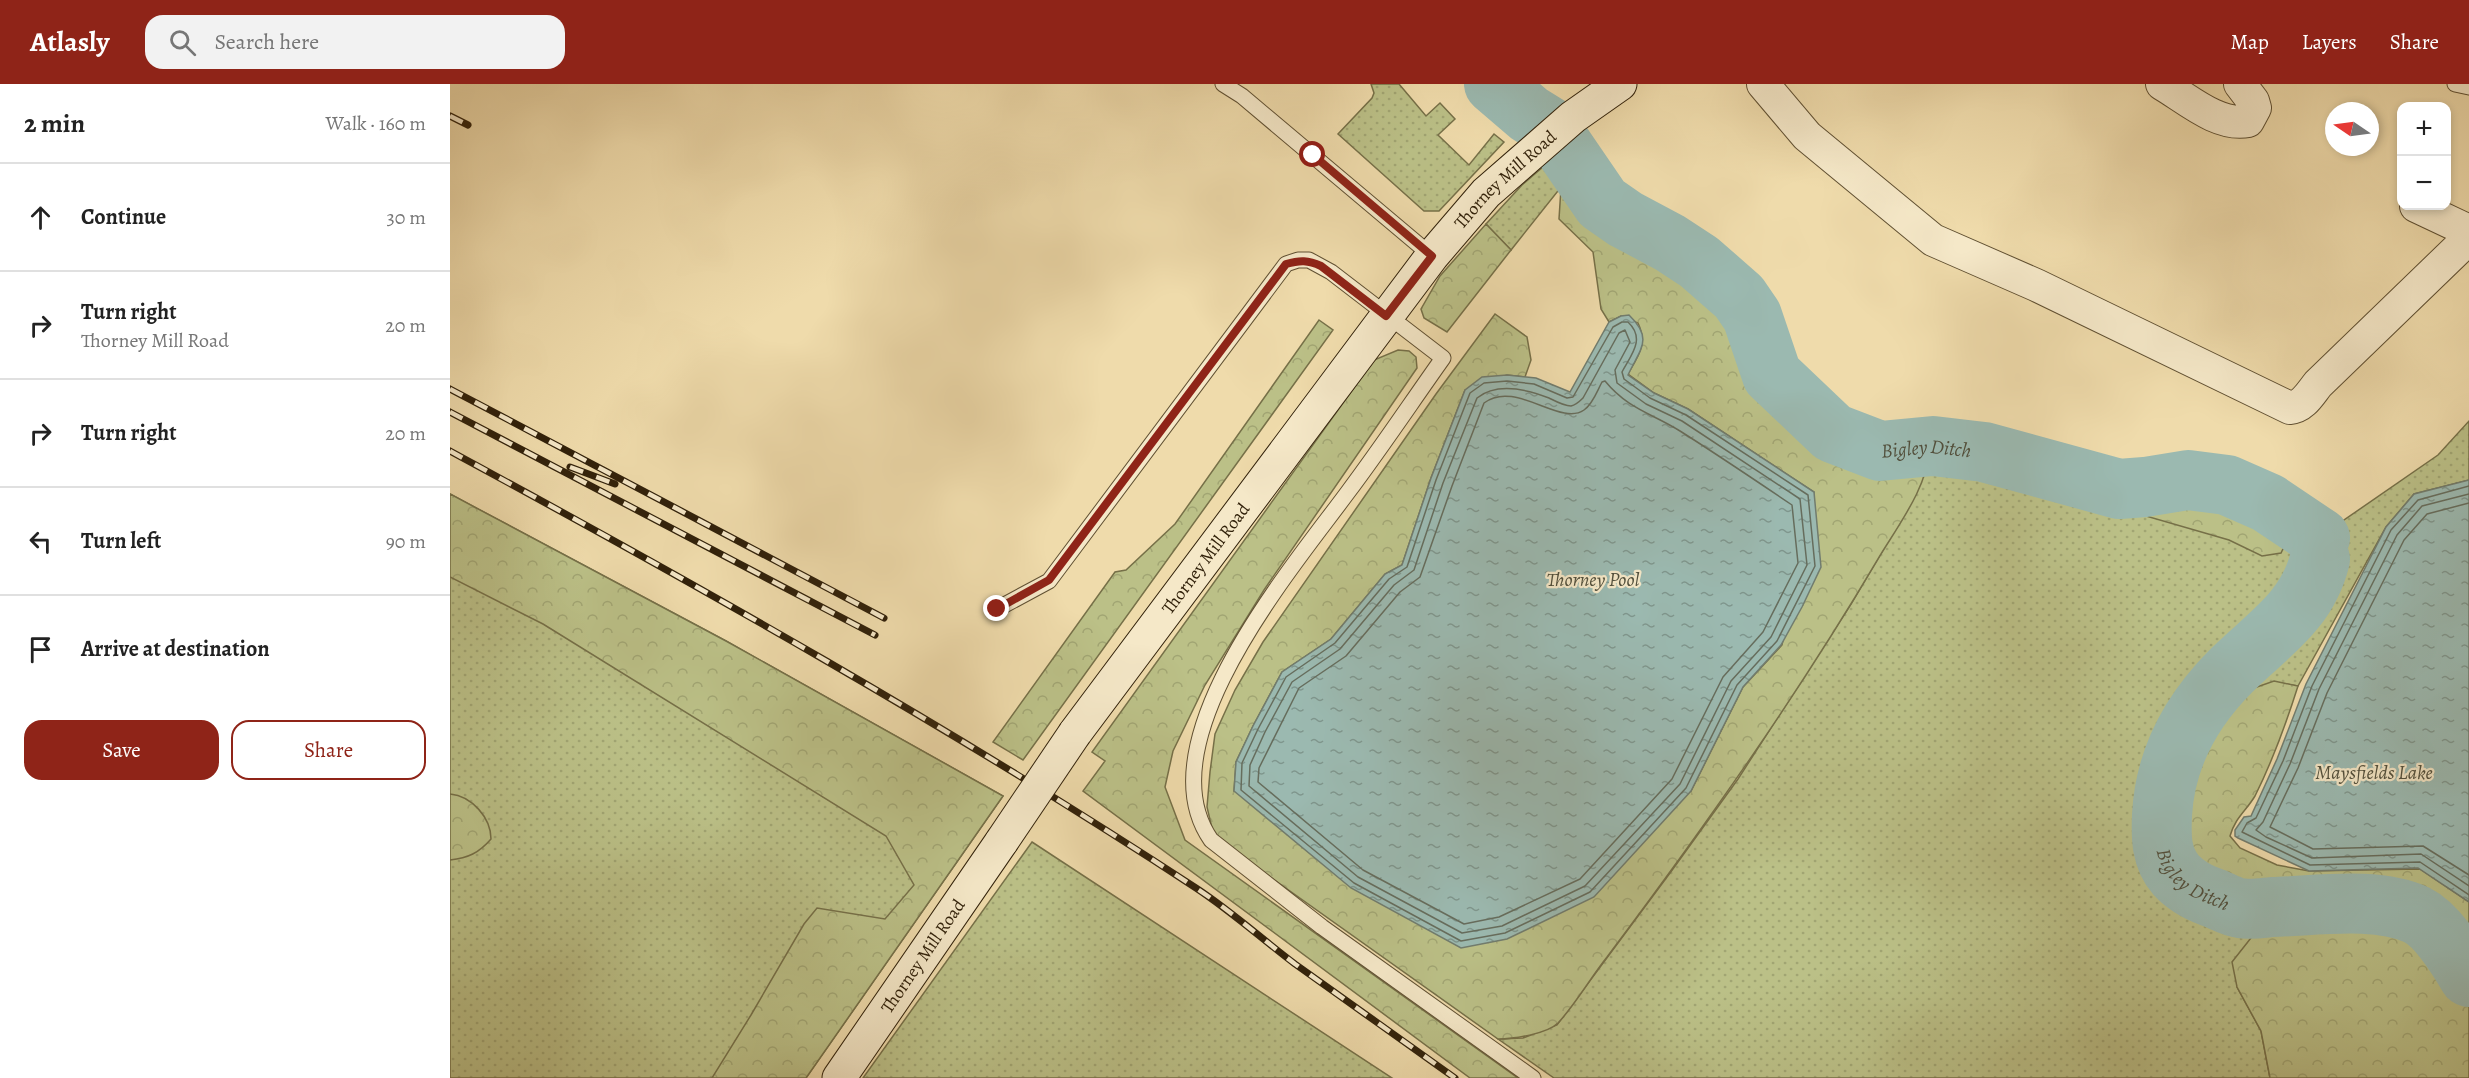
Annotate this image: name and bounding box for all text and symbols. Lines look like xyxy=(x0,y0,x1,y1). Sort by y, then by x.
search box xyxy=(145,15,565,69)
text: Atlasly xyxy=(30,23,109,61)
icon: search xyxy=(166,26,199,59)
text: Search here xyxy=(214,27,319,57)
text: Map xyxy=(2230,28,2269,56)
text: Layers xyxy=(2302,28,2357,56)
text: Share xyxy=(2390,28,2439,56)
north arrow xyxy=(2325,102,2379,156)
map controls xyxy=(2397,102,2451,210)
button: + xyxy=(2397,102,2451,156)
text: 2 min xyxy=(24,106,85,141)
text: Walk · 160 m xyxy=(326,110,426,137)
street label: Thorney Mill Road xyxy=(1449,125,1562,234)
route start xyxy=(1299,141,1325,167)
button: − xyxy=(2397,156,2451,210)
icon: ahead xyxy=(24,201,57,234)
text: Continue xyxy=(81,202,166,232)
text: 30 m xyxy=(386,204,426,231)
text: Turn right xyxy=(81,297,177,327)
icon: right xyxy=(24,309,57,342)
text: 20 m xyxy=(385,312,426,339)
text: Thorney Mill Road xyxy=(81,327,229,354)
icon: right xyxy=(24,417,57,450)
text: Turn right xyxy=(81,418,177,448)
text: 20 m xyxy=(385,420,426,447)
water label: Bigley Ditch xyxy=(1880,433,1973,465)
street label: Thorney Mill Road xyxy=(1156,498,1255,619)
icon: left xyxy=(24,525,57,558)
text: Turn left xyxy=(81,526,161,556)
text: 90 m xyxy=(386,528,426,555)
water label: Thorney Pool xyxy=(1546,566,1640,593)
route end xyxy=(983,595,1009,621)
icon: arrive xyxy=(24,633,57,666)
text: Arrive at destination xyxy=(81,634,270,664)
button: Save xyxy=(24,720,219,780)
button: Share xyxy=(231,720,426,780)
water label: Maysfields Lake xyxy=(2315,759,2433,786)
water label: Bigley Ditch xyxy=(2150,845,2234,917)
street label: Thorney Mill Road xyxy=(875,894,971,1018)

